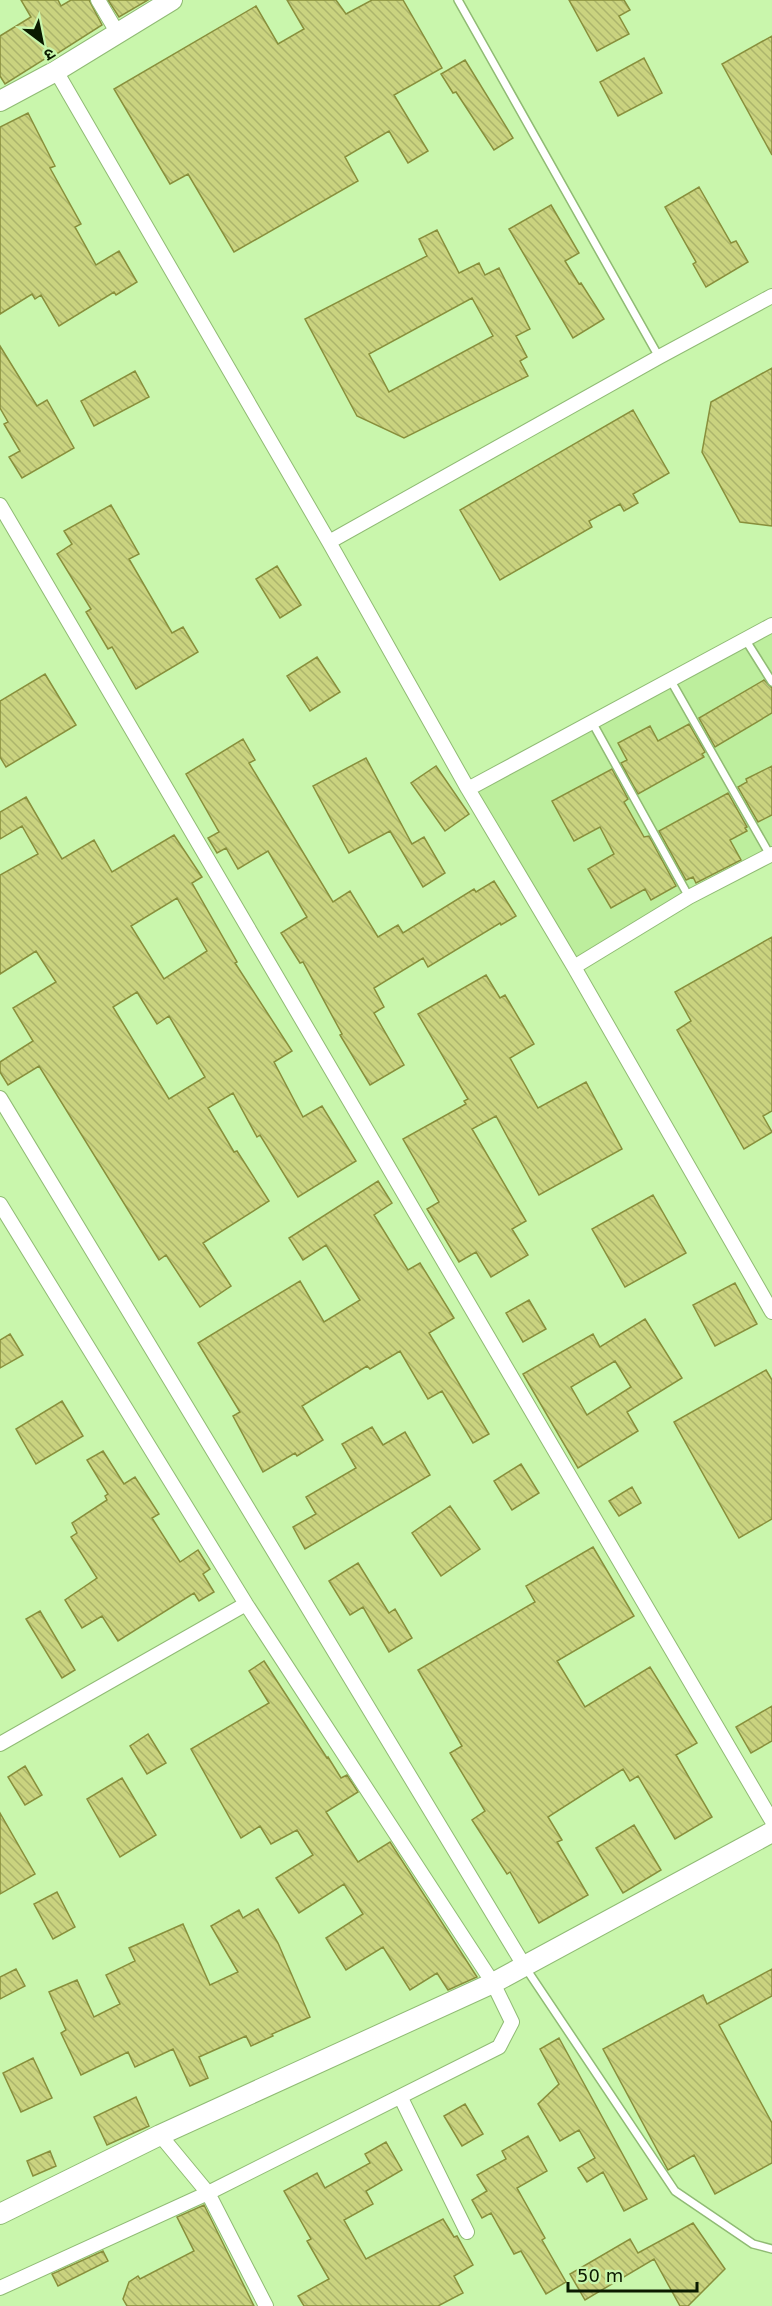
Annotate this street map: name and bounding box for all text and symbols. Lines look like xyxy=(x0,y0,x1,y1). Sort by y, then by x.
north arrow xyxy=(12,12,72,72)
text: उ xyxy=(40,44,59,65)
scale bar xyxy=(568,2255,697,2293)
text: 50 m xyxy=(577,2265,623,2286)

